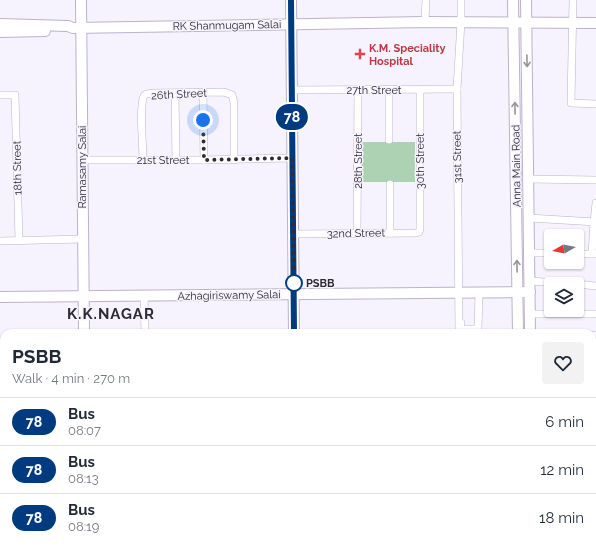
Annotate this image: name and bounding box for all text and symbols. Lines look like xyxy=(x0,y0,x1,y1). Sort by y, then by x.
street label: RK Shanmugam Salai xyxy=(172,18,282,33)
place label: K.M. Speciality Hospital xyxy=(369,42,446,68)
marker: K.M. Speciality Hospital xyxy=(354,48,366,60)
one-way arrow xyxy=(523,54,531,67)
street label: 27th Street xyxy=(346,84,402,97)
street label: 26th Street xyxy=(151,87,208,102)
one-way arrow xyxy=(511,102,519,115)
line badge: 78 xyxy=(274,104,310,130)
text: 78 xyxy=(284,109,300,125)
your location xyxy=(193,110,213,130)
street label: Anna Main Road xyxy=(509,124,524,207)
street label: Ramasamy Salai xyxy=(76,125,89,209)
street label: 31st Street xyxy=(451,130,464,184)
street label: 28th Street xyxy=(352,133,365,189)
street label: 30th Street xyxy=(414,133,427,189)
street label: 18th Street xyxy=(11,140,24,195)
street label: 21st Street xyxy=(137,154,190,167)
street label: 32nd Street xyxy=(327,226,386,241)
north arrow xyxy=(544,229,584,269)
map controls xyxy=(544,229,584,317)
one-way arrow xyxy=(514,260,521,273)
marker: PSBB xyxy=(285,274,303,292)
place label: PSBB xyxy=(306,277,335,290)
button: layers xyxy=(544,277,584,317)
street label: Azhagiriswamy Salai xyxy=(177,288,281,303)
district label: K.K.NAGAR xyxy=(67,305,155,323)
button: heart xyxy=(542,342,584,384)
text: PSBB xyxy=(12,345,61,367)
text: Walk · 4 min · 270 m xyxy=(12,371,130,386)
text: Bus xyxy=(68,405,95,423)
text: 6 min xyxy=(545,413,584,431)
text: 78 xyxy=(26,414,42,430)
text: 08:07 xyxy=(68,423,101,438)
text: Bus xyxy=(68,453,95,471)
text: 12 min xyxy=(540,461,584,479)
text: 78 xyxy=(26,462,42,478)
text: 08:13 xyxy=(68,471,99,486)
text: Bus xyxy=(68,501,95,519)
text: 18 min xyxy=(539,509,584,527)
text: 78 xyxy=(26,510,42,526)
text: 08:19 xyxy=(68,519,99,534)

